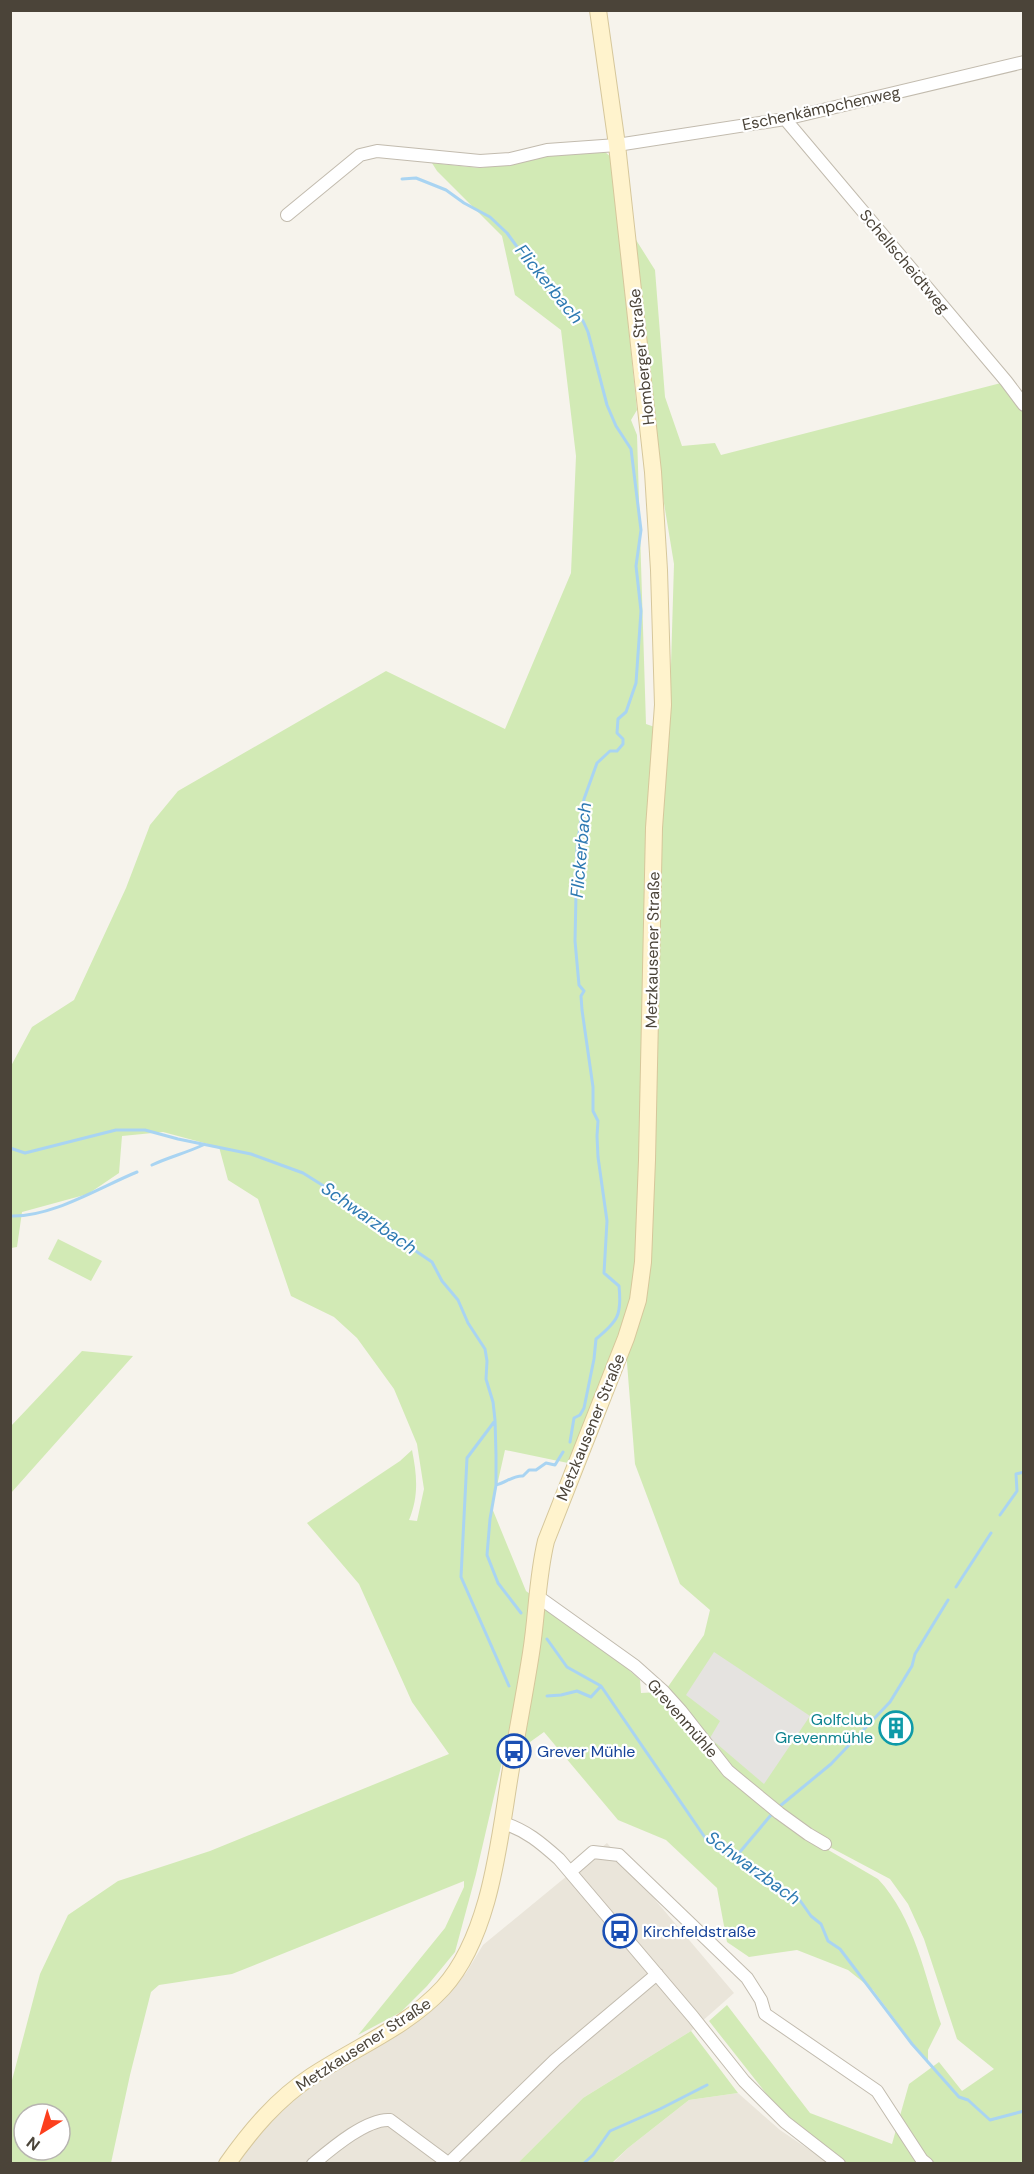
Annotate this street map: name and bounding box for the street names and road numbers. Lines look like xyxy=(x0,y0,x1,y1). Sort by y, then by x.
street label: Eschenkämpchenweg xyxy=(740,81,902,136)
street label: Schellscheidtweg xyxy=(855,205,954,318)
street label: Homberger Straße xyxy=(624,288,659,426)
street label: Metzkausener Straße xyxy=(641,871,664,1029)
street label: Metzkausener Straße xyxy=(551,1350,630,1504)
street label: Grevenmühle xyxy=(643,1674,723,1762)
street label: Metzkausener Straße xyxy=(292,1993,435,2096)

